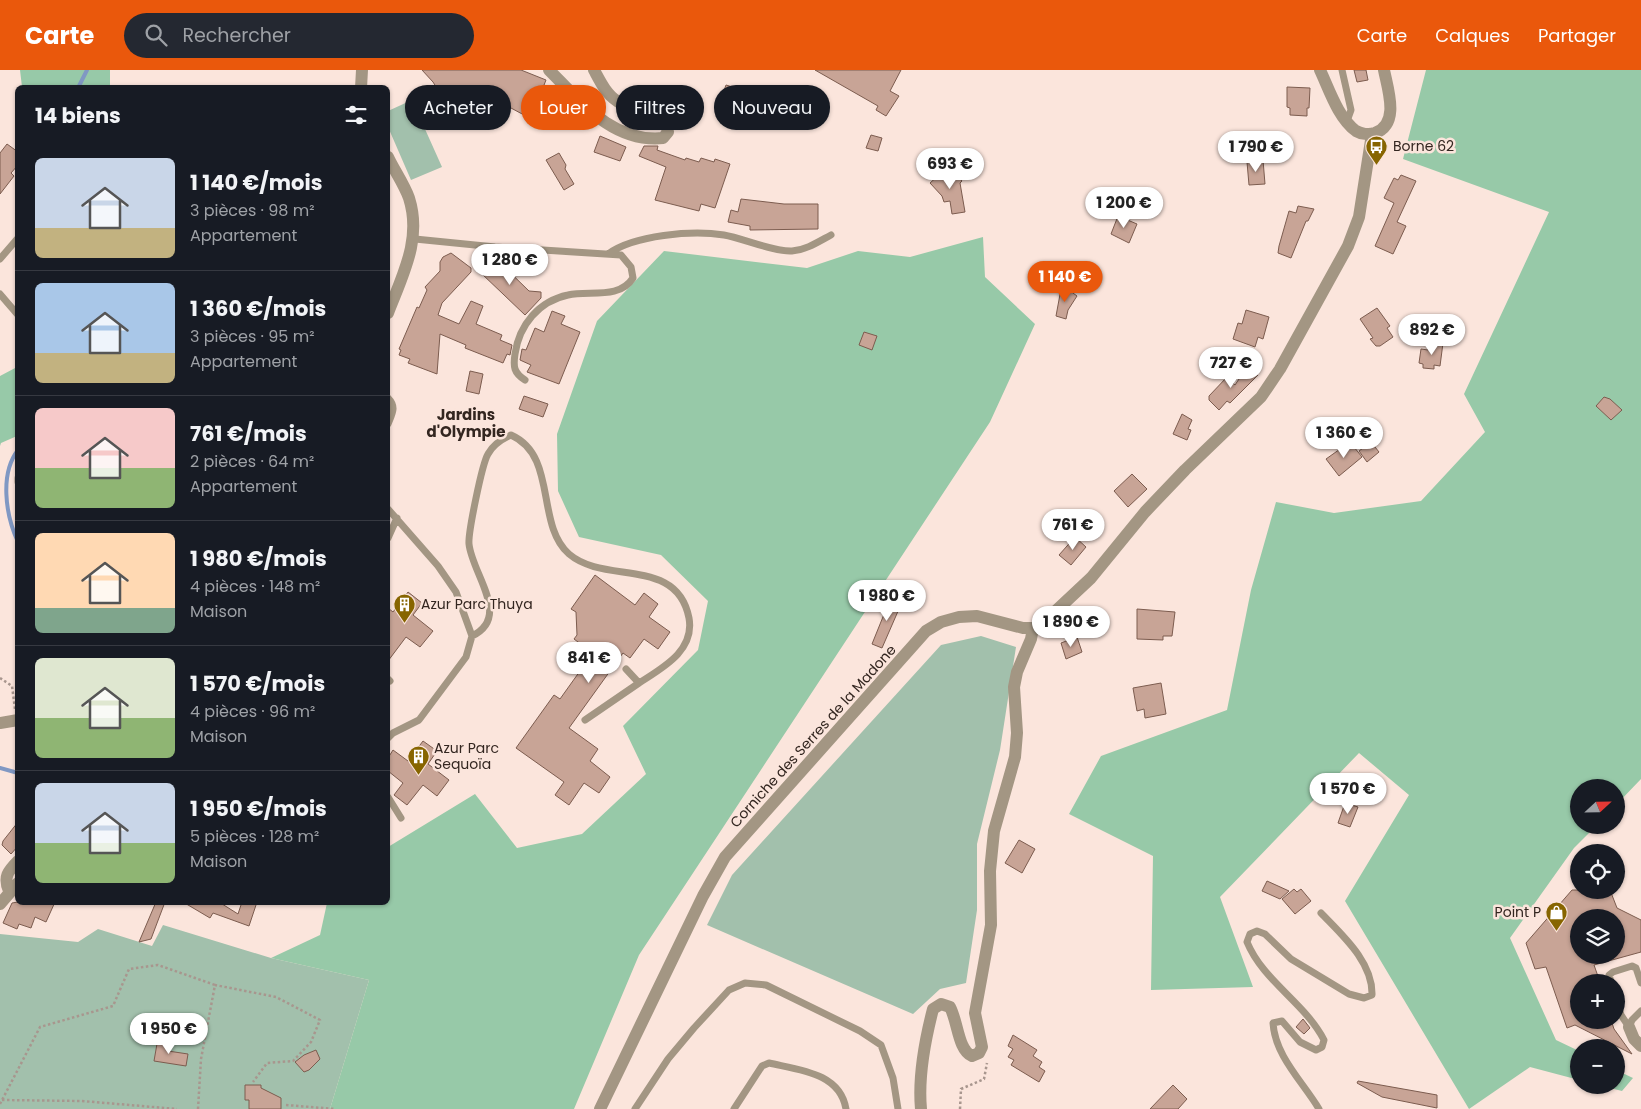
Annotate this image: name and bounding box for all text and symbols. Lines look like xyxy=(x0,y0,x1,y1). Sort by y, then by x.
search box xyxy=(124,13,474,58)
text: Carte xyxy=(25,19,94,52)
icon: search xyxy=(142,21,170,49)
text: Rechercher xyxy=(182,22,291,49)
text: Carte xyxy=(1357,23,1407,48)
text: Calques xyxy=(1435,23,1510,48)
text: Partager xyxy=(1538,23,1616,48)
chip: Acheter xyxy=(405,85,511,130)
chip: Louer xyxy=(521,85,606,130)
chip: Filtres xyxy=(616,85,704,130)
chip: Nouveau xyxy=(714,85,830,130)
text: 14 biens xyxy=(35,101,121,130)
icon: filters xyxy=(342,101,370,129)
pin: 1 790 € xyxy=(1210,131,1302,173)
bus stop icon: Borne 62 xyxy=(1365,134,1389,165)
text: 1 790 € xyxy=(1229,135,1283,158)
place label: Borne 62 xyxy=(1393,136,1454,156)
pin: 693 € xyxy=(915,148,985,190)
text: 693 € xyxy=(927,152,973,175)
text: 1 140 €/mois xyxy=(190,168,322,197)
icon: home xyxy=(75,178,135,238)
pin: 1 200 € xyxy=(1078,186,1170,229)
text: 1 200 € xyxy=(1096,191,1152,214)
text: 3 pièces · 98 m² xyxy=(190,199,315,222)
text: Appartement xyxy=(190,224,297,247)
pin: 1 280 € xyxy=(464,244,556,286)
text: 1 280 € xyxy=(482,248,538,271)
pin: 1 140 € xyxy=(1019,260,1111,303)
text: 1 140 € xyxy=(1039,265,1091,288)
text: 1 360 €/mois xyxy=(190,294,326,323)
icon: home xyxy=(75,303,135,363)
pin: 892 € xyxy=(1397,314,1467,356)
text: 892 € xyxy=(1409,318,1455,341)
text: 3 pièces · 95 m² xyxy=(190,325,314,348)
pin: 727 € xyxy=(1196,346,1266,389)
text: Appartement xyxy=(190,350,297,373)
text: 727 € xyxy=(1210,351,1252,374)
district label: Jardins d'Olympie xyxy=(427,404,505,442)
pin: 1 360 € xyxy=(1298,416,1390,459)
text: 761 €/mois xyxy=(190,419,307,448)
text: 1 360 € xyxy=(1316,421,1372,444)
icon: home xyxy=(75,428,135,488)
text: 2 pièces · 64 m² xyxy=(190,450,314,473)
text: Appartement xyxy=(190,475,297,498)
pin: 761 € xyxy=(1038,508,1108,551)
text: 761 € xyxy=(1053,513,1093,536)
text: 1 980 €/mois xyxy=(190,544,327,573)
icon: home xyxy=(75,553,135,613)
text: 4 pièces · 148 m² xyxy=(190,575,320,598)
pin: 1 980 € xyxy=(841,580,933,622)
text: 1 980 € xyxy=(859,584,915,607)
building icon: Azur Parc Thuya xyxy=(393,592,417,623)
place label: Azur Parc Thuya xyxy=(421,594,533,614)
text: Maison xyxy=(190,600,247,623)
pin: 1 890 € xyxy=(1025,606,1117,648)
text: 1 890 € xyxy=(1043,610,1099,633)
street label: Corniche des Serres de la Madone xyxy=(725,640,901,832)
pin: 841 € xyxy=(554,642,624,684)
text: 841 € xyxy=(567,646,611,669)
text: 1 570 €/mois xyxy=(190,669,325,698)
icon: home xyxy=(75,678,135,738)
text: 4 pièces · 96 m² xyxy=(190,700,315,723)
text: Maison xyxy=(190,725,247,748)
place label: Azur Parc Sequoïa xyxy=(434,738,499,774)
building icon: Azur Parc Sequoïa xyxy=(406,744,430,775)
pin: 1 570 € xyxy=(1302,772,1394,815)
text: 1 570 € xyxy=(1321,777,1375,800)
north arrow xyxy=(1570,779,1625,834)
map controls xyxy=(1570,779,1625,1094)
text: 1 950 €/mois xyxy=(190,794,327,823)
icon: home xyxy=(75,803,135,863)
text: 5 pièces · 128 m² xyxy=(190,825,319,848)
button: locate xyxy=(1570,844,1625,899)
text: Maison xyxy=(190,850,247,873)
shop icon: Point P xyxy=(1545,900,1569,931)
place label: Point P xyxy=(1495,902,1541,922)
button: layers xyxy=(1570,909,1625,964)
button: + xyxy=(1570,974,1625,1029)
pin: 1 950 € xyxy=(123,1012,215,1055)
text: 1 950 € xyxy=(141,1017,197,1040)
button: − xyxy=(1570,1039,1625,1094)

